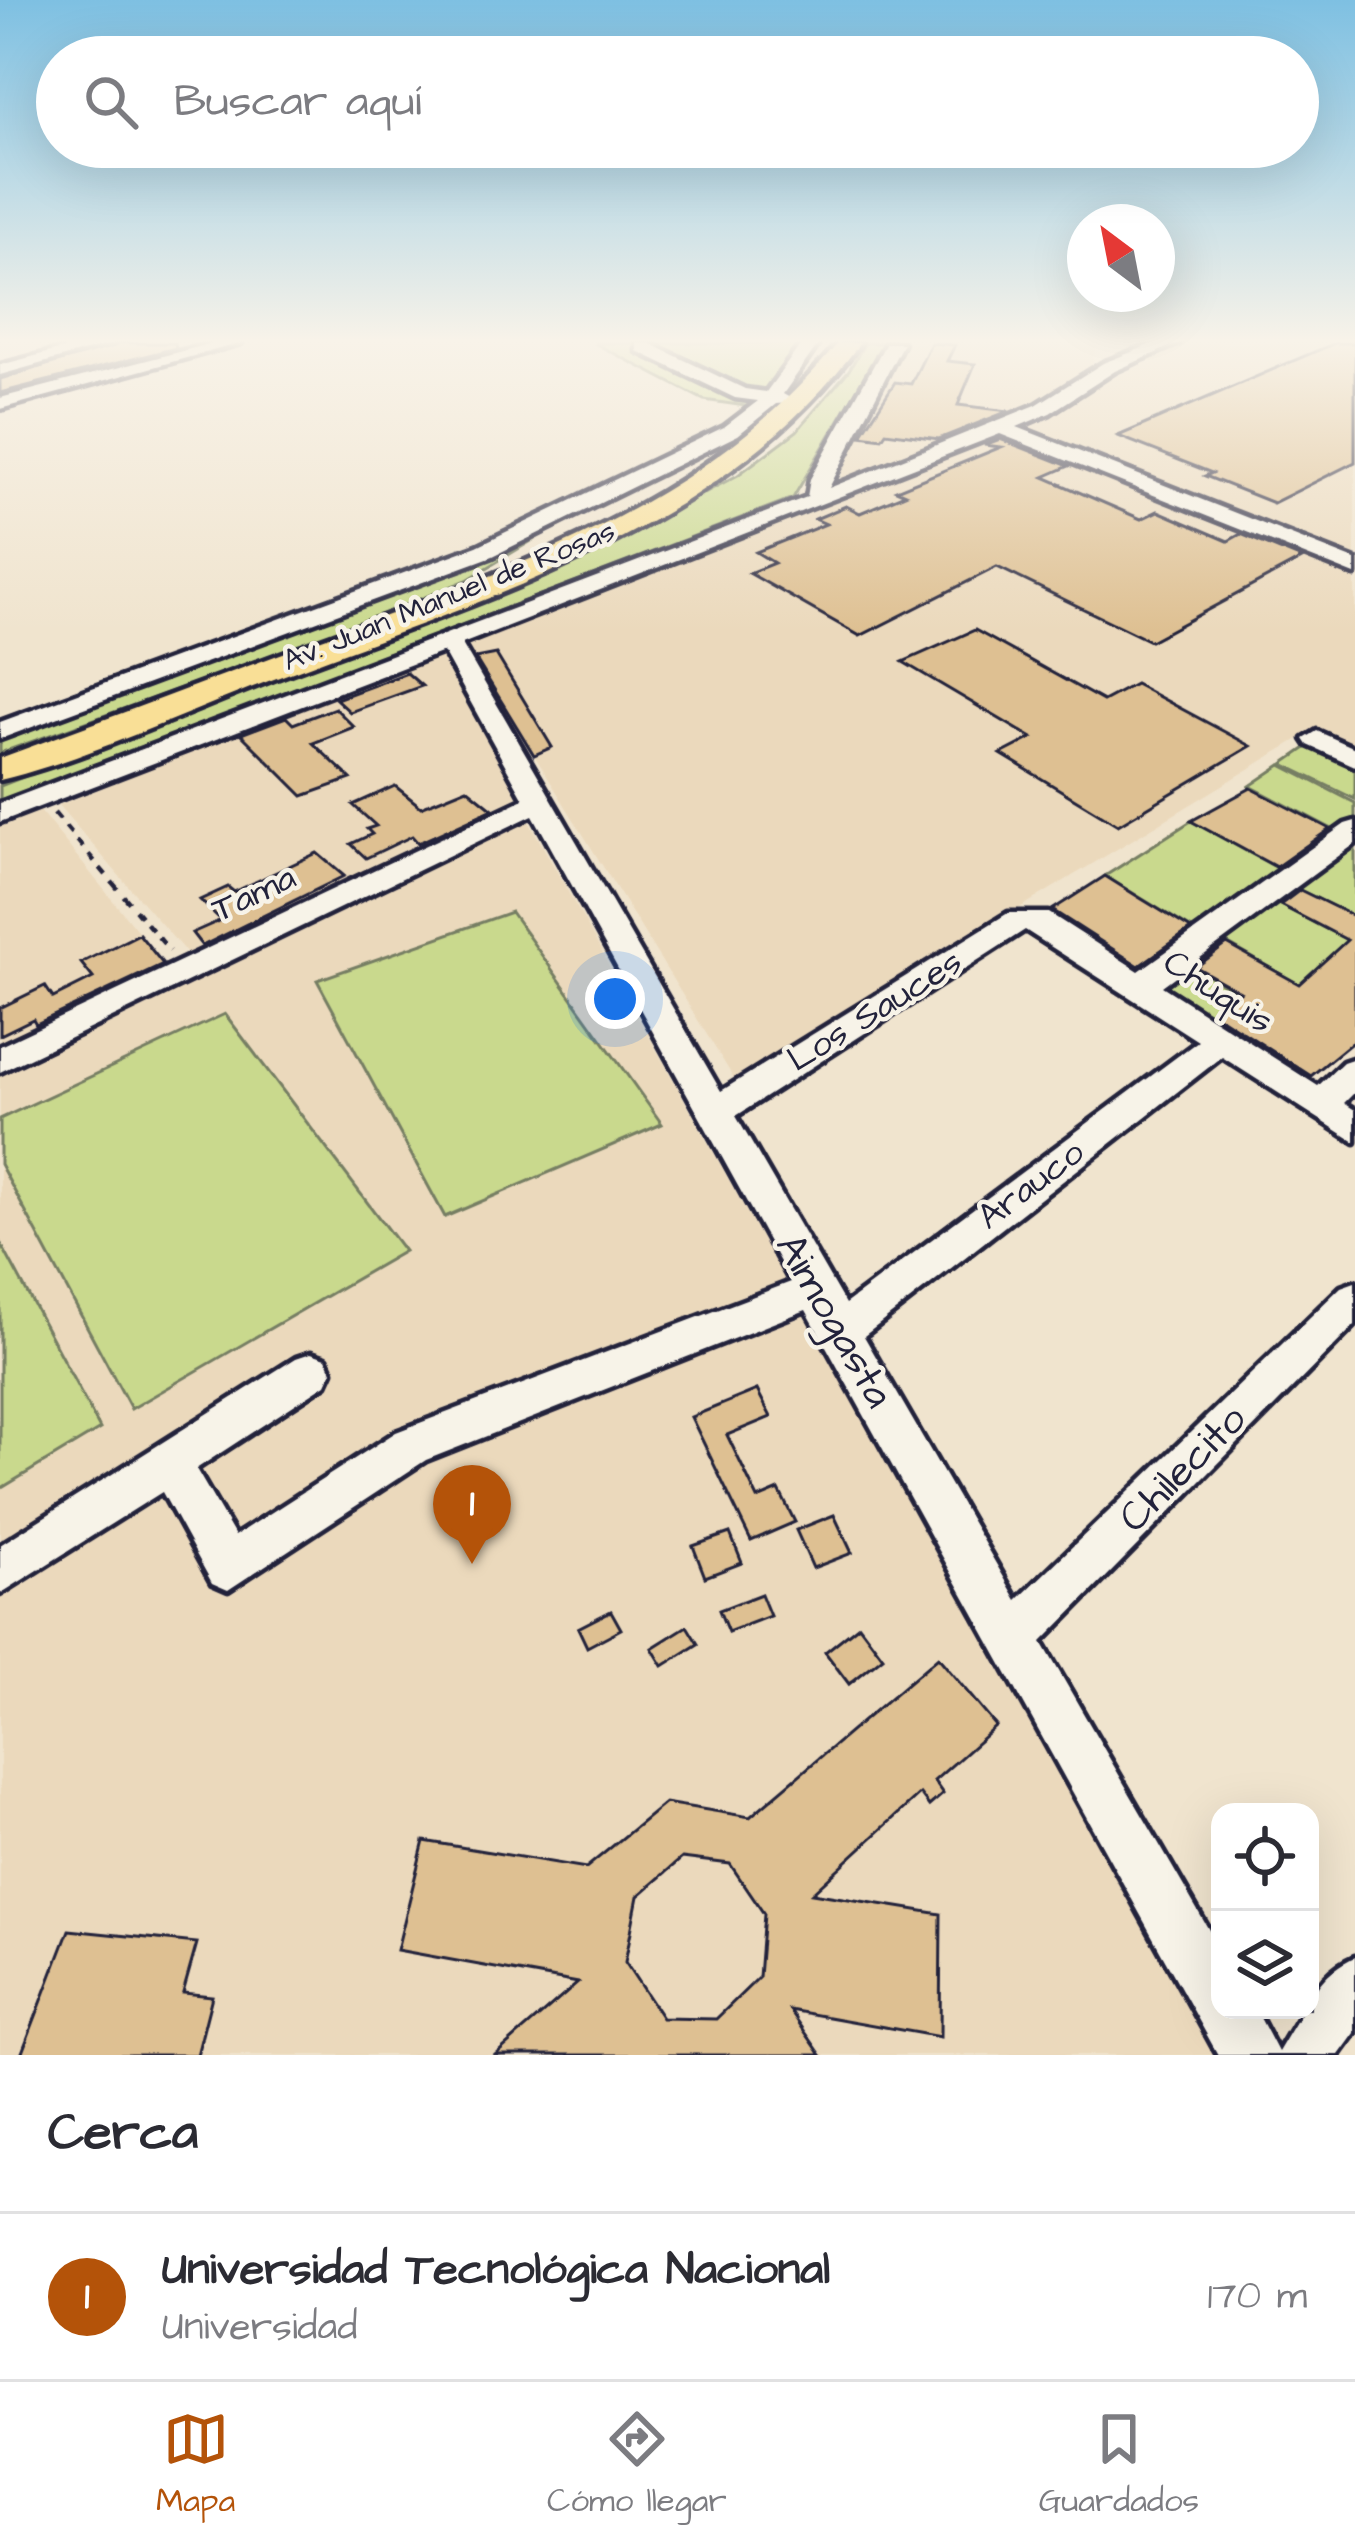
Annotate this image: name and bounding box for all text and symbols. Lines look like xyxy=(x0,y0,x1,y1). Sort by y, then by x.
search box xyxy=(36,36,1319,168)
icon: search xyxy=(78,69,144,135)
text: Buscar aquí xyxy=(174,71,421,133)
north arrow xyxy=(1067,204,1175,312)
street label: Av. Juan Manuel de Rosas xyxy=(277,510,621,682)
street label: Tama xyxy=(204,852,304,936)
street label: Los Sauces xyxy=(778,937,972,1085)
street label: Chuquis xyxy=(1153,937,1283,1047)
your location xyxy=(585,969,645,1029)
street label: Arauco xyxy=(967,1128,1095,1242)
street label: Aimogasta xyxy=(761,1223,907,1419)
street label: Chilecito xyxy=(1106,1392,1260,1546)
pin: 1 xyxy=(433,1465,511,1564)
map controls xyxy=(1211,1803,1319,2019)
button: locate xyxy=(1211,1803,1319,1911)
button: layers xyxy=(1211,1911,1319,2019)
text: Cerca xyxy=(48,2098,198,2169)
text: Universidad Tecnológica Nacional xyxy=(162,2239,830,2301)
text: 1 xyxy=(85,2270,90,2324)
text: 170 m xyxy=(1207,2270,1307,2324)
text: Universidad xyxy=(162,2301,357,2355)
tab: Mapa xyxy=(156,2406,235,2524)
tab: Cómo llegar xyxy=(547,2406,727,2524)
tab: Guardados xyxy=(1039,2406,1199,2524)

